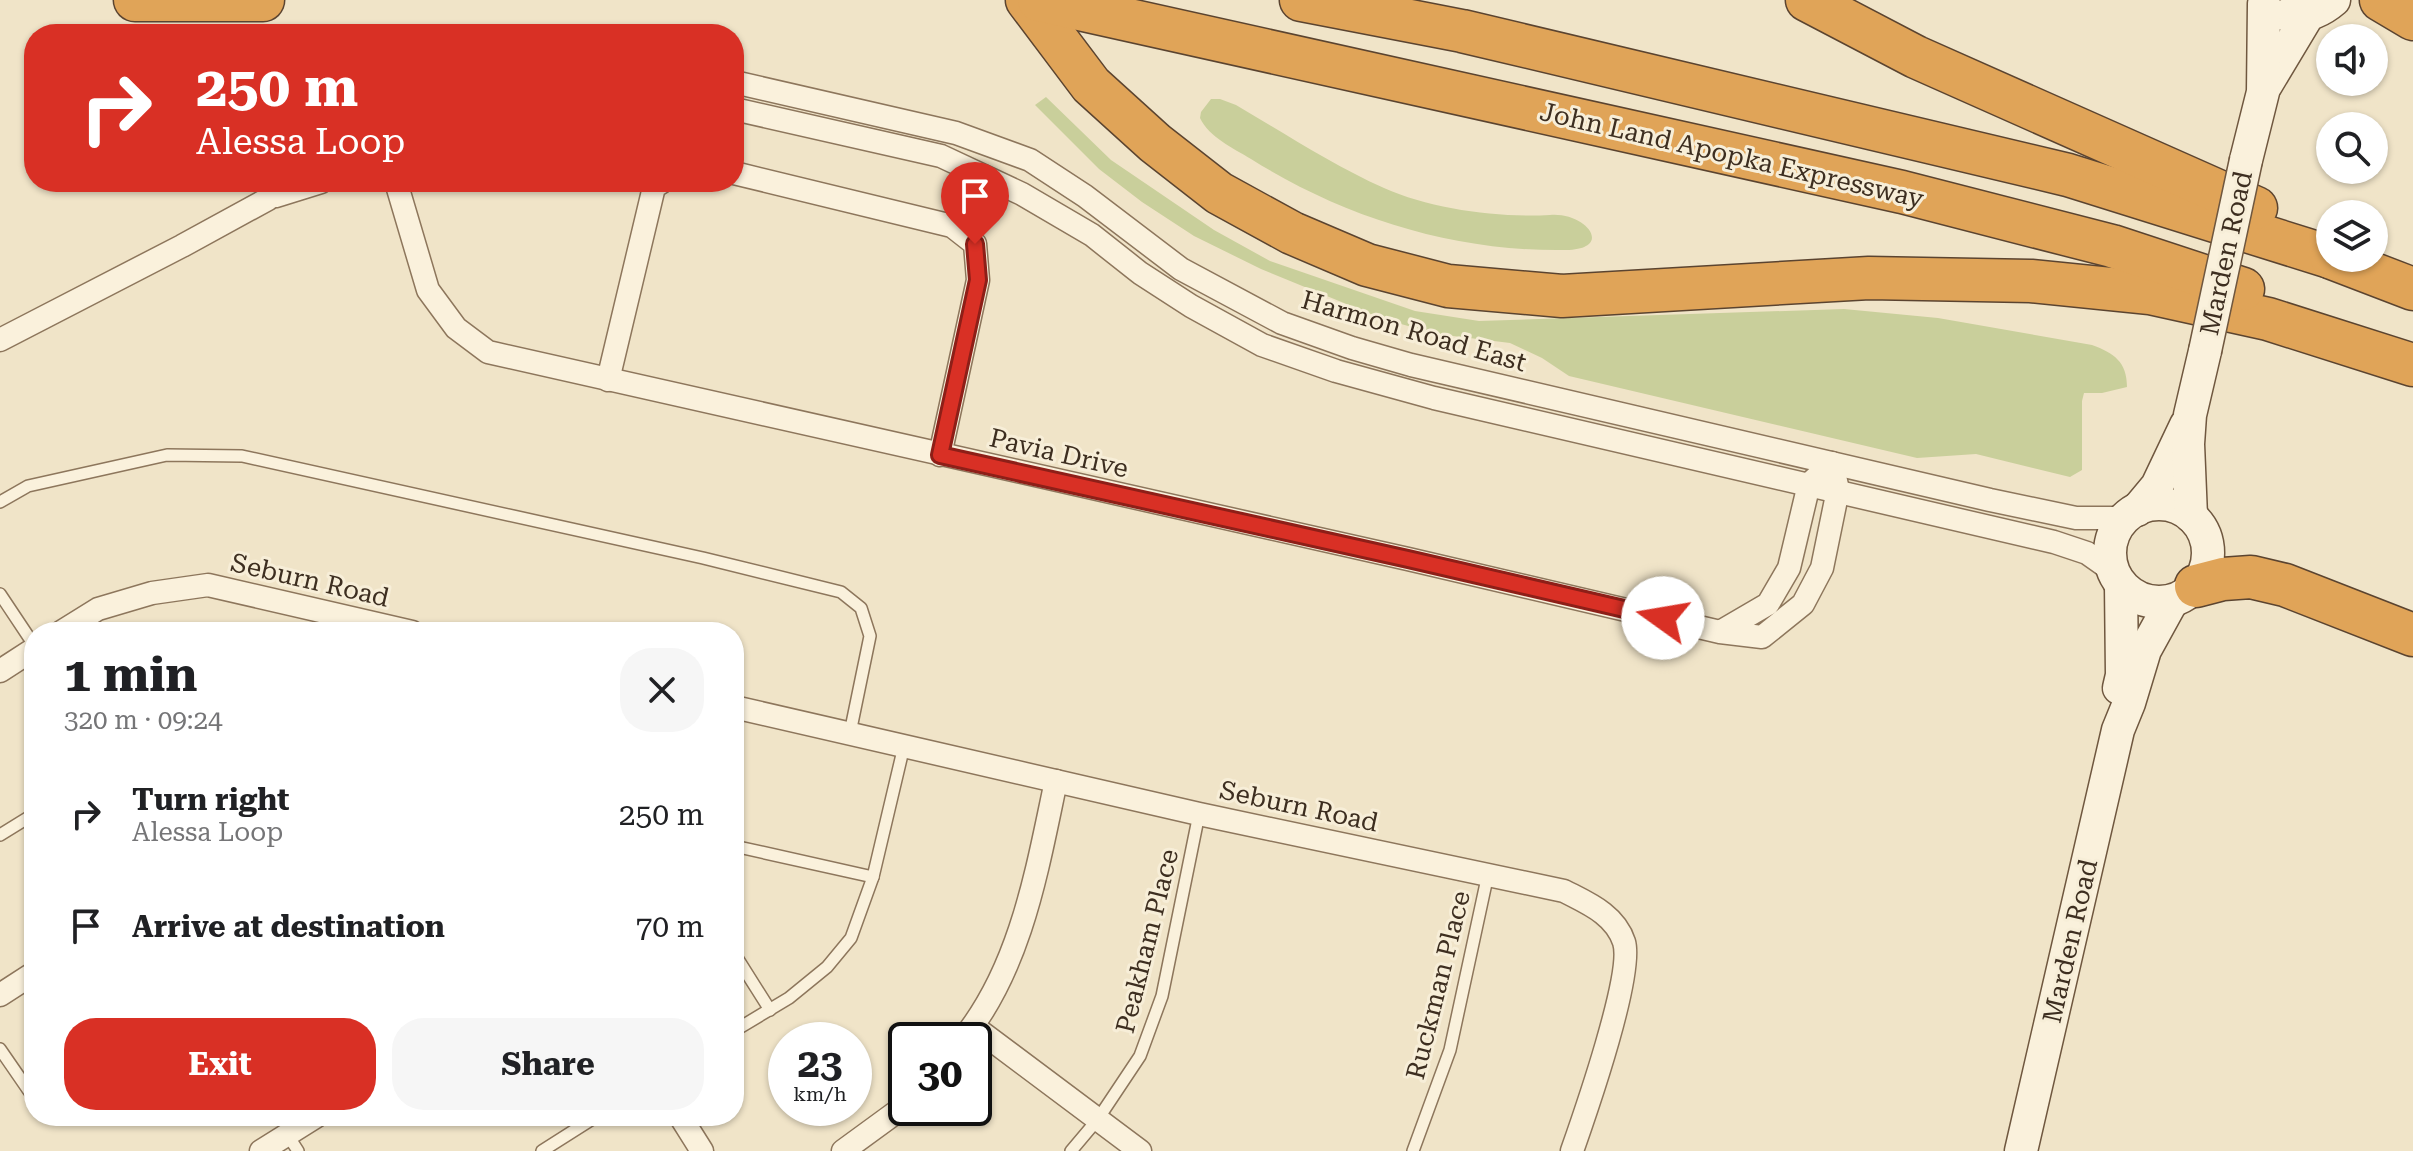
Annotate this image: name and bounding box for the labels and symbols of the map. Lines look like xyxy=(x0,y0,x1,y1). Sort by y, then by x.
street label: John Land Apopka Expressway xyxy=(1537,96,1927,214)
pin xyxy=(941,162,1009,244)
street label: Marden Road xyxy=(2194,168,2258,338)
street label: Harmon Road East xyxy=(1298,285,1530,378)
street label: Pavia Drive xyxy=(987,422,1131,484)
street label: Seburn Road xyxy=(228,547,392,613)
position arrow xyxy=(1621,576,1705,660)
street label: Seburn Road xyxy=(1217,775,1381,838)
street label: Peakham Place xyxy=(1110,846,1184,1036)
street label: Marden Road xyxy=(2037,856,2103,1026)
street label: Ruckman Place xyxy=(1400,888,1476,1082)
speed limit sign: 30 xyxy=(888,1022,992,1126)

